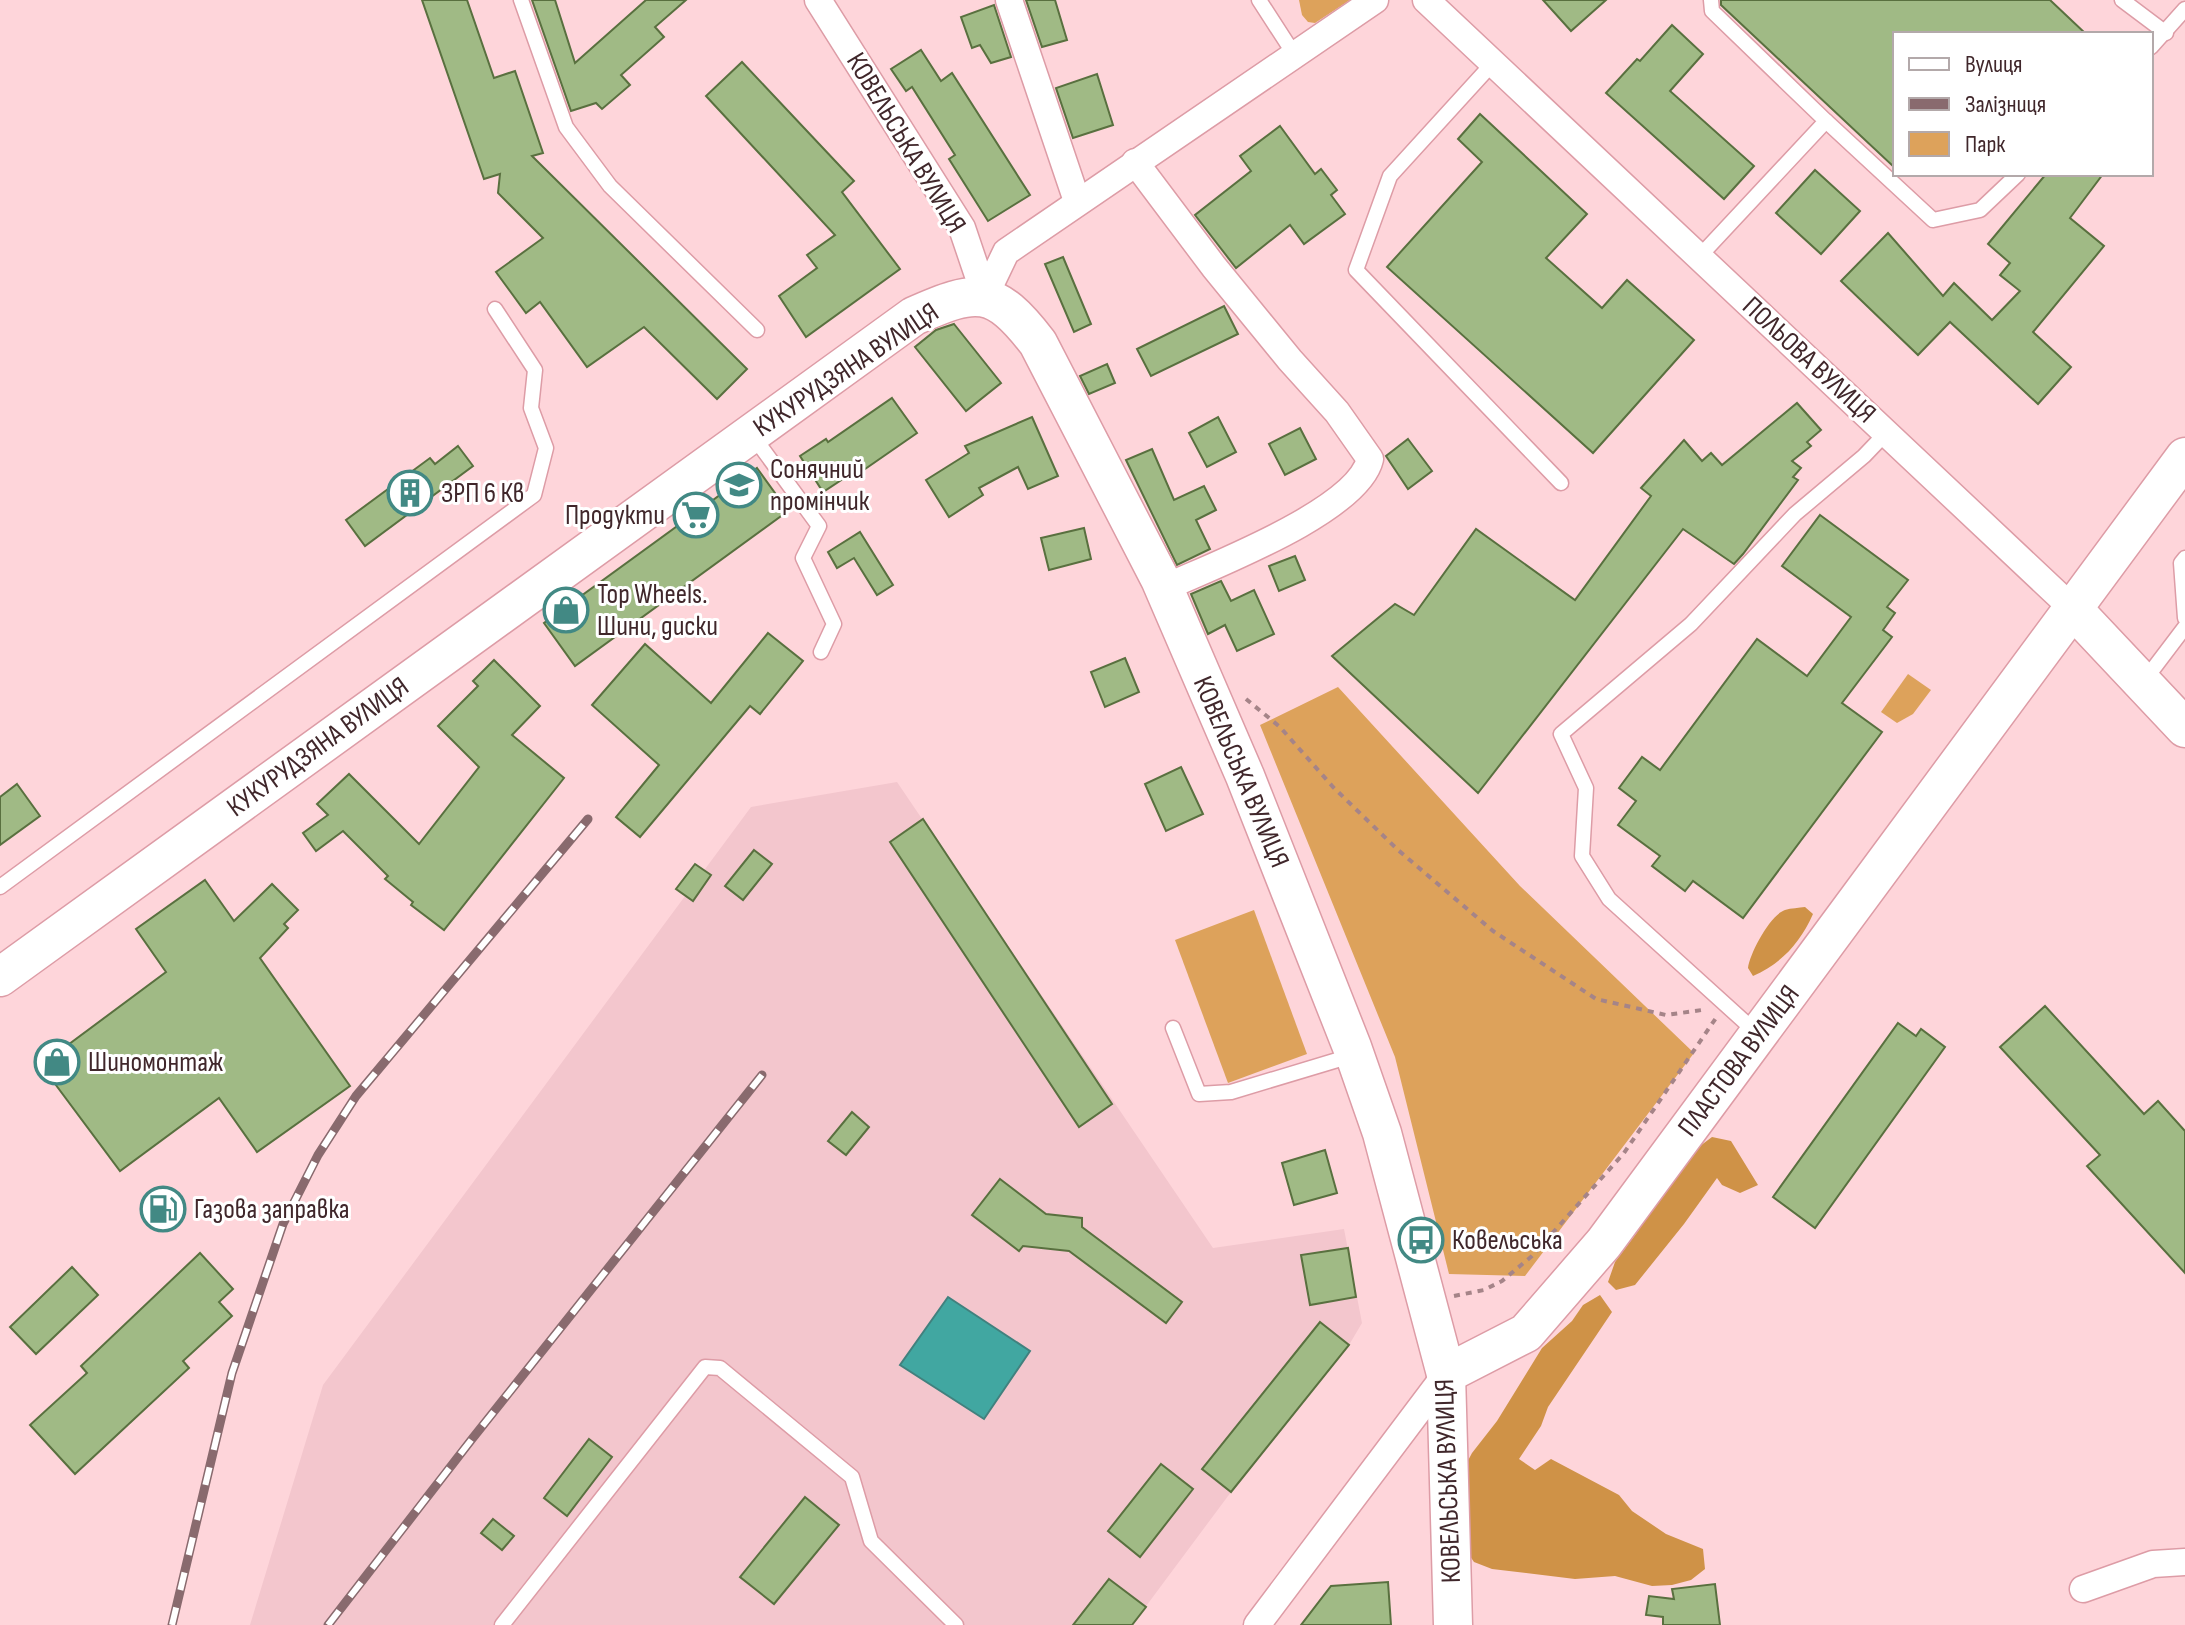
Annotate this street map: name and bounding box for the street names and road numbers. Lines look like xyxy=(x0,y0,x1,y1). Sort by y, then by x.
street label: КОВЕЛЬСЬКА ВУЛИЦЯ xyxy=(839,47,973,239)
street label: ПОЛЬОВА ВУЛИЦЯ xyxy=(1736,290,1882,430)
street label: КУКУРУДЗЯНА ВУЛИЦЯ xyxy=(747,296,945,444)
street label: КУКУРУДЗЯНА ВУЛИЦЯ xyxy=(221,670,415,824)
street label: КОВЕЛЬСЬКА ВУЛИЦЯ xyxy=(1186,672,1296,872)
street label: ПЛАСТОВА ВУЛИЦЯ xyxy=(1671,979,1807,1143)
street label: КОВЕЛЬСЬКА ВУЛИЦЯ xyxy=(1428,1378,1468,1584)

